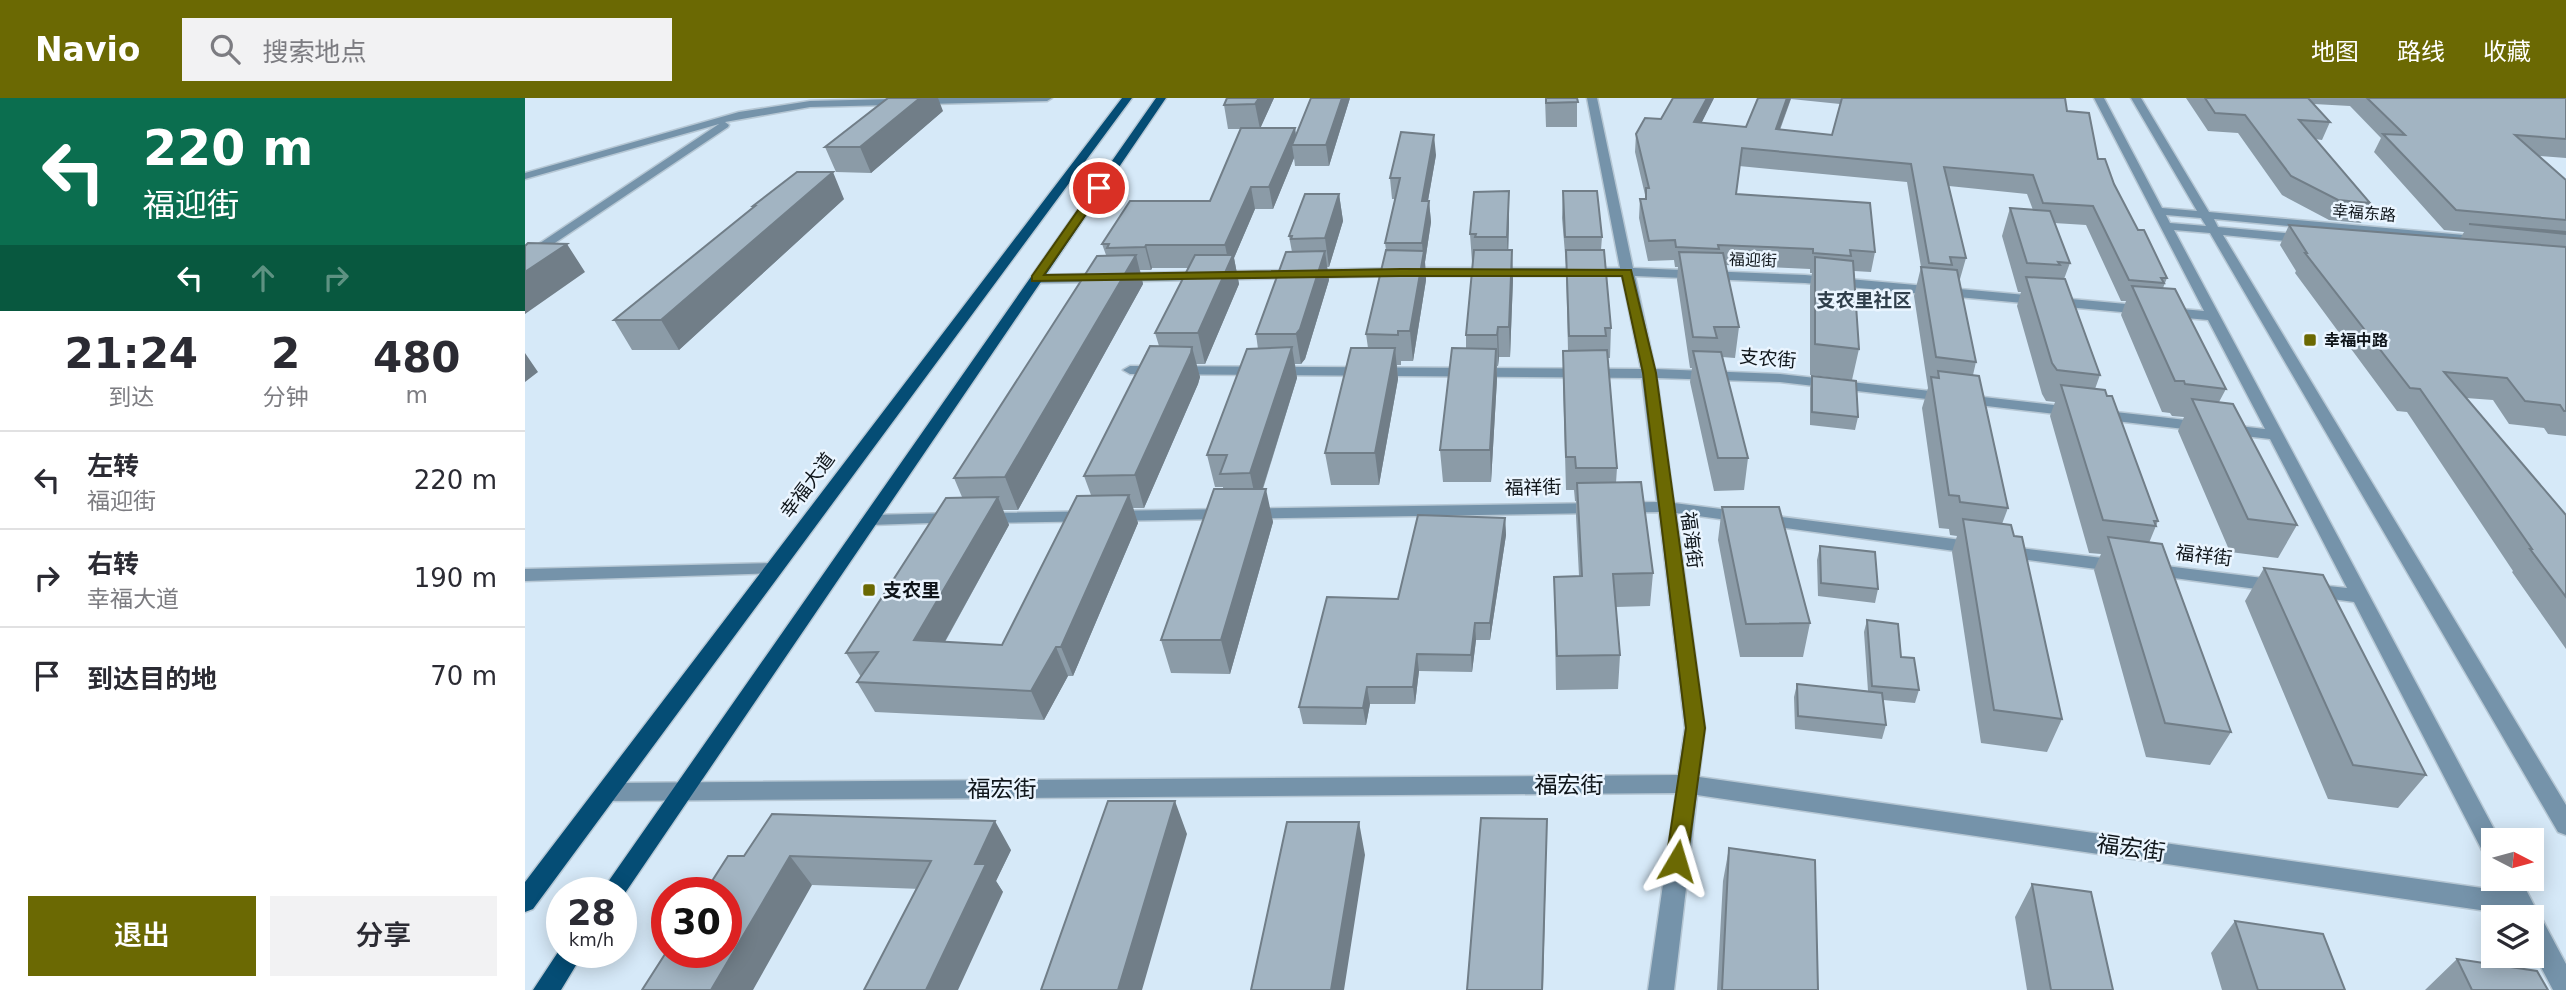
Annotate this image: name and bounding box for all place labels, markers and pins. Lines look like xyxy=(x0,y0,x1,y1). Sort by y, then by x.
pin xyxy=(1069,158,1129,218)
place label: 幸福中路 xyxy=(2324,331,2388,350)
marker: 幸福中路 xyxy=(2302,332,2318,348)
place label: 支农里 xyxy=(883,579,940,601)
marker: 支农里 xyxy=(861,582,877,598)

